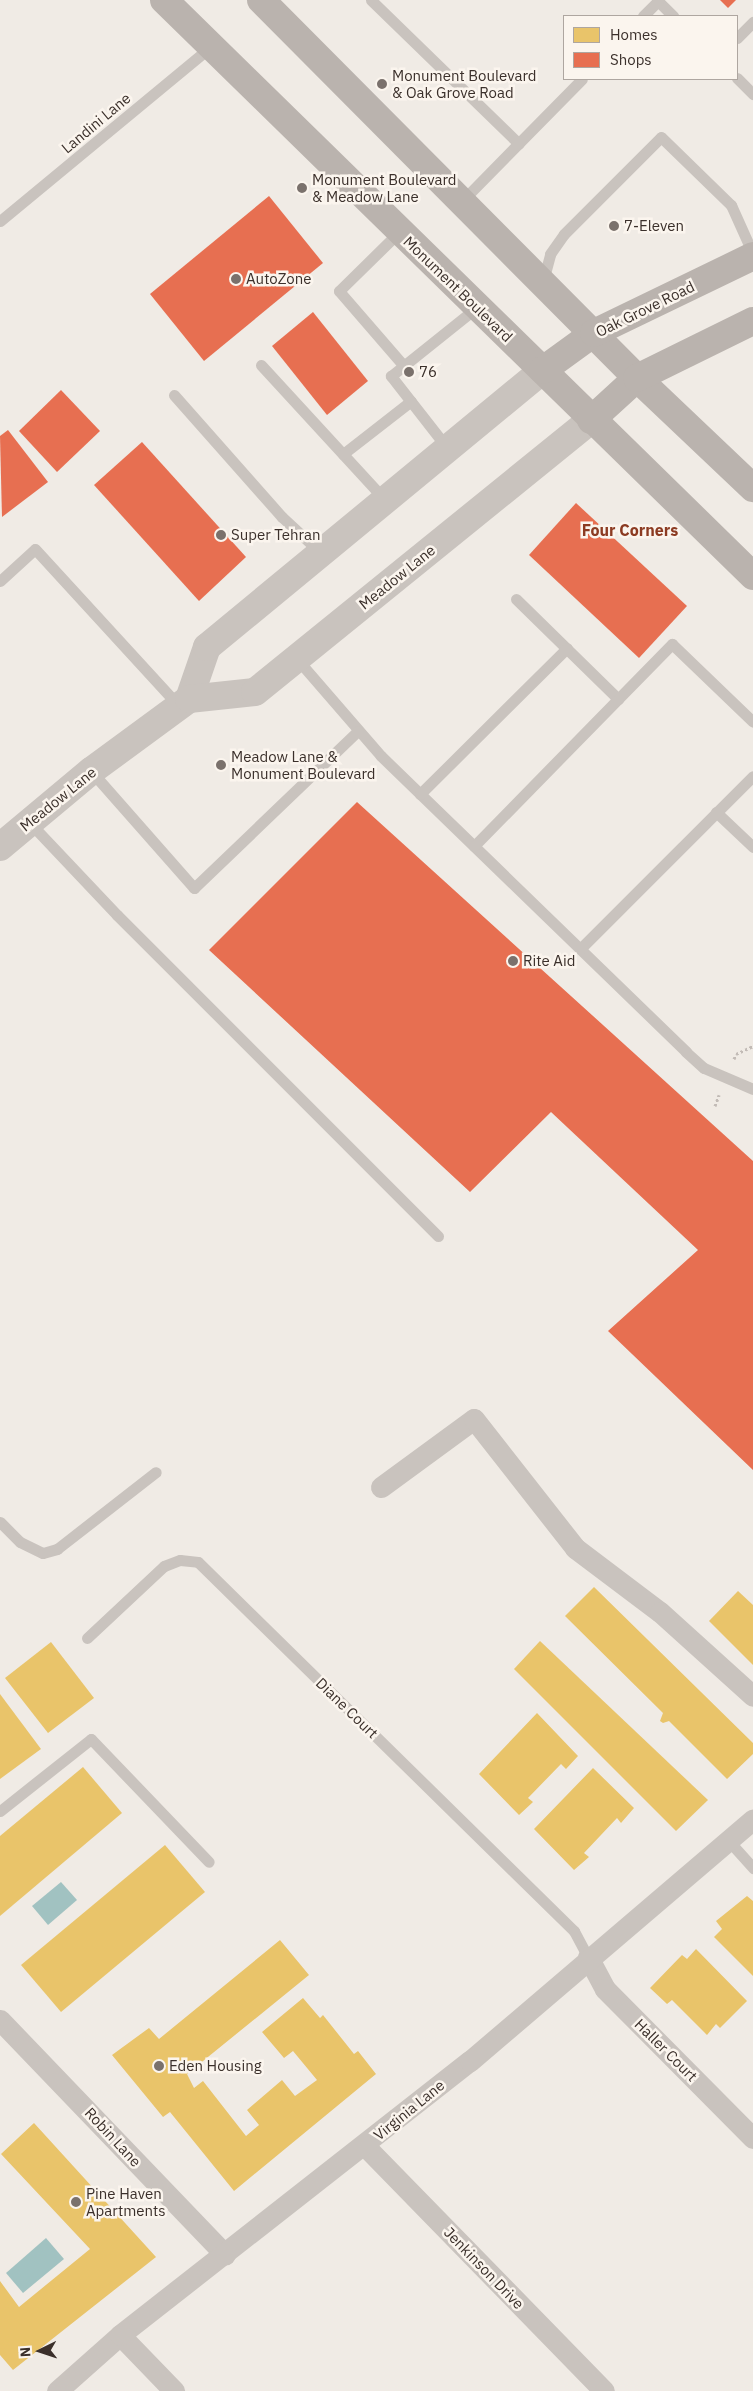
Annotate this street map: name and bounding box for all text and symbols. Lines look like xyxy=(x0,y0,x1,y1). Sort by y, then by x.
legend xyxy=(563,15,738,80)
text: Homes xyxy=(610,25,658,44)
text: Shops xyxy=(610,50,652,69)
place label: Monument Boulevard & Oak Grove Road xyxy=(392,66,537,101)
marker: Monument Boulevard & Oak Grove Road xyxy=(376,78,388,90)
street label: Landini Lane xyxy=(58,89,134,157)
place label: Monument Boulevard & Meadow Lane xyxy=(312,170,457,205)
marker: Monument Boulevard & Meadow Lane xyxy=(296,182,308,194)
place label: 7-Eleven xyxy=(624,217,684,235)
marker: 7-Eleven xyxy=(608,220,620,232)
street label: Monument Boulevard xyxy=(400,232,516,346)
place label: AutoZone xyxy=(246,270,311,288)
marker: AutoZone xyxy=(230,273,242,285)
street label: Oak Grove Road xyxy=(593,277,697,341)
place label: 76 xyxy=(419,363,437,381)
marker: 76 xyxy=(403,366,415,378)
district label: Four Corners xyxy=(582,520,678,540)
place label: Super Tehran xyxy=(231,526,321,544)
marker: Super Tehran xyxy=(215,529,227,541)
street label: Meadow Lane xyxy=(355,541,439,613)
place label: Meadow Lane & Monument Boulevard xyxy=(231,747,376,782)
marker: Meadow Lane & Monument Boulevard xyxy=(215,759,227,771)
street label: Meadow Lane xyxy=(16,763,100,835)
place label: Rite Aid xyxy=(523,952,575,970)
marker: Rite Aid xyxy=(507,955,519,967)
street label: Diane Court xyxy=(312,1674,382,1742)
street label: Haller Court xyxy=(631,2015,701,2085)
place label: Eden Housing xyxy=(169,2057,262,2075)
marker: Eden Housing xyxy=(153,2060,165,2072)
street label: Virginia Lane xyxy=(370,2076,448,2144)
street label: Robin Lane xyxy=(81,2104,145,2170)
place label: Pine Haven Apartments xyxy=(86,2184,166,2219)
marker: Pine Haven Apartments xyxy=(70,2196,82,2208)
street label: Jenkinson Drive xyxy=(440,2223,528,2313)
north arrow xyxy=(15,2326,65,2376)
text: N xyxy=(16,2346,34,2358)

